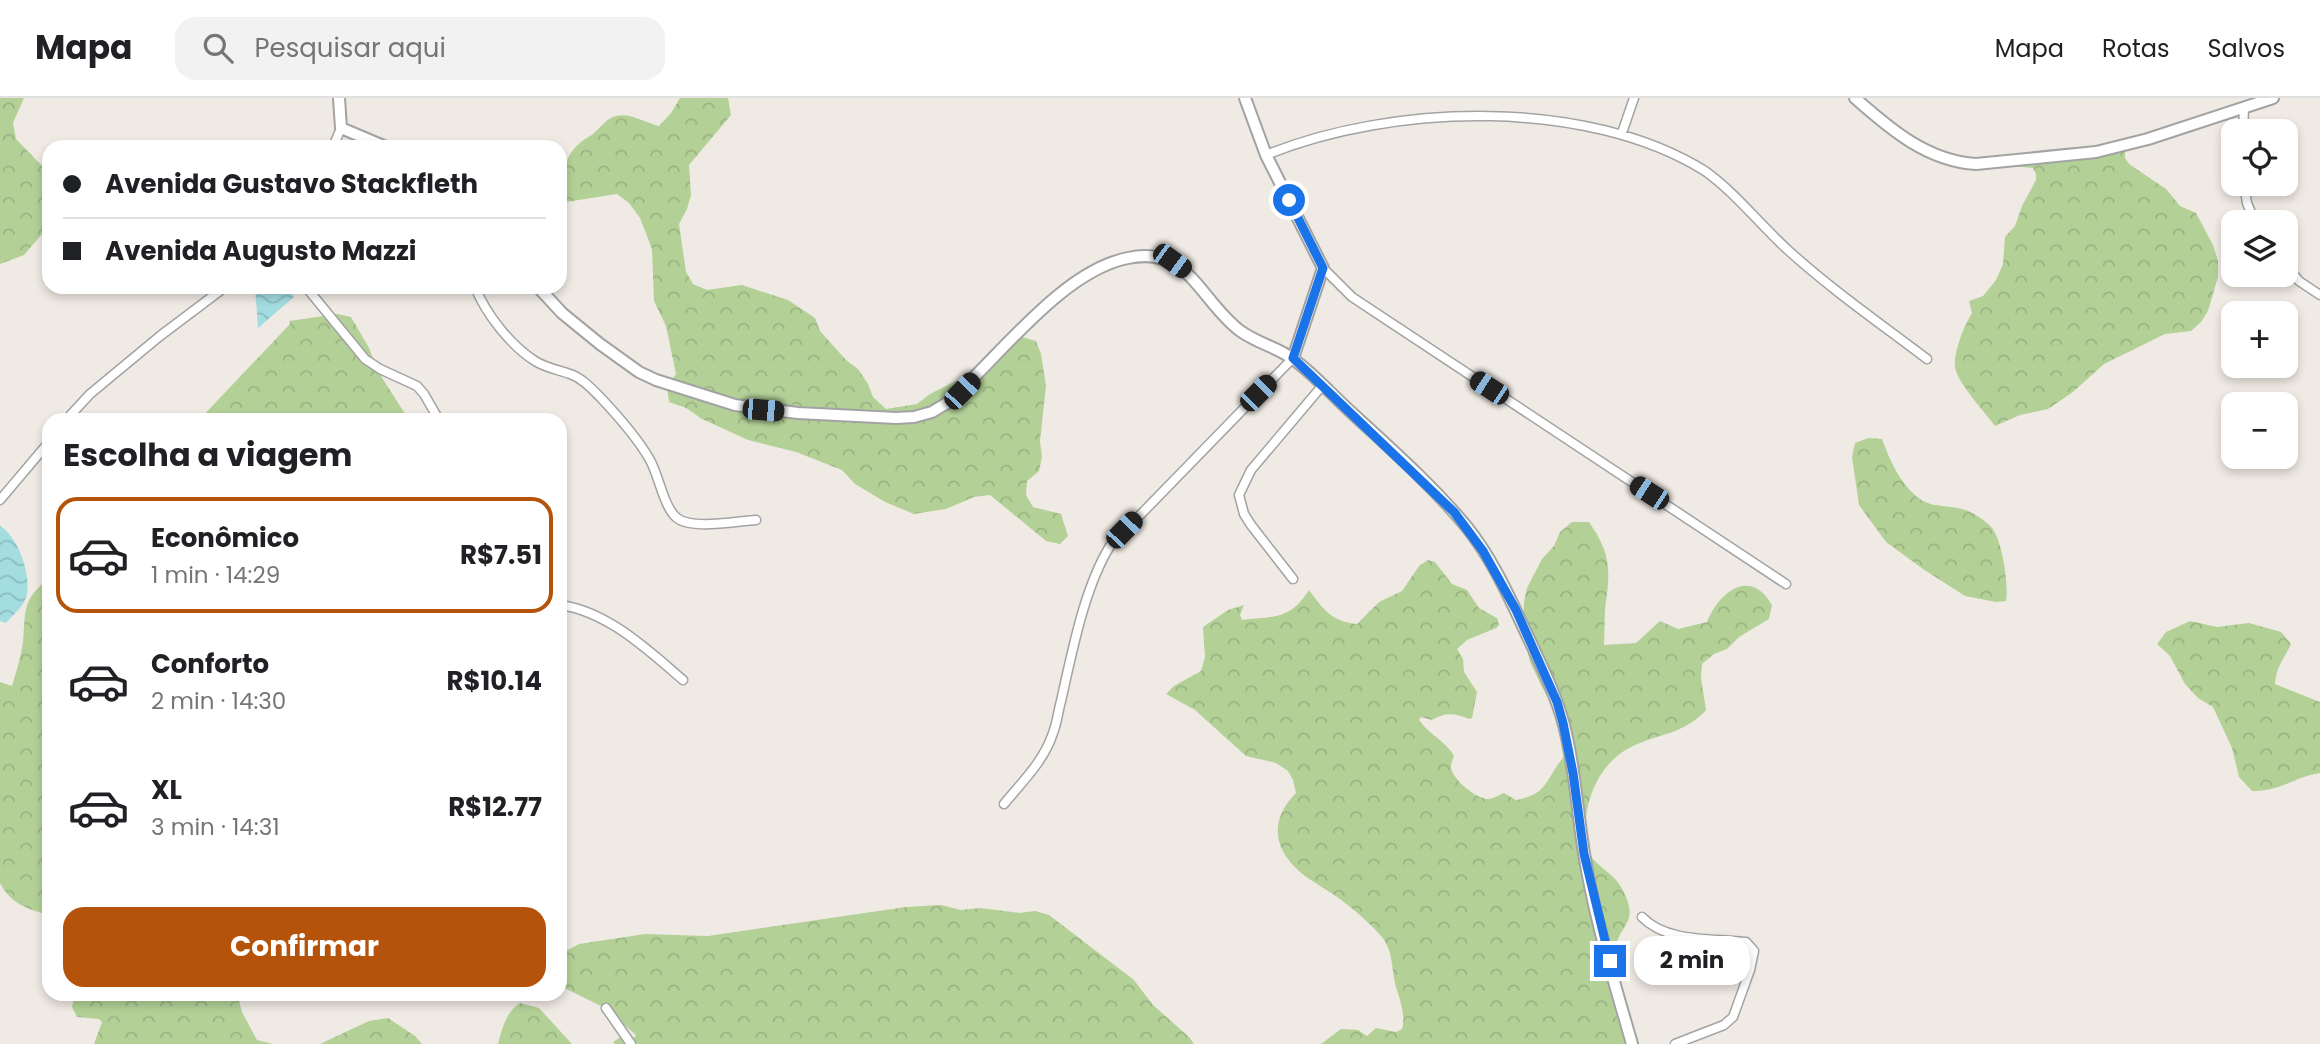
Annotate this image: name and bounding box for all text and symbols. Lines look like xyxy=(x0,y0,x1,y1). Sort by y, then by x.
search box xyxy=(175,17,665,80)
text: Mapa xyxy=(35,24,133,71)
icon: search xyxy=(199,29,237,67)
text: Pesquisar aqui xyxy=(255,30,446,66)
text: Mapa xyxy=(1995,32,2064,65)
text: Rotas xyxy=(2102,32,2169,65)
text: Salvos xyxy=(2207,32,2285,65)
map controls xyxy=(2221,119,2298,469)
button: locate xyxy=(2221,119,2298,196)
text: Avenida Gustavo Stackfleth xyxy=(105,166,478,202)
route start xyxy=(1273,184,1305,216)
button: layers xyxy=(2221,210,2298,287)
text: Avenida Augusto Mazzi xyxy=(105,233,416,269)
car xyxy=(1149,240,1196,282)
button: + xyxy=(2221,301,2298,378)
car xyxy=(1466,368,1513,408)
car xyxy=(940,369,985,413)
car xyxy=(1236,371,1281,415)
button: − xyxy=(2221,392,2298,469)
car xyxy=(742,398,785,422)
text: Escolha a viagem xyxy=(63,432,352,477)
car xyxy=(1626,473,1673,513)
car xyxy=(1102,508,1147,552)
text: Econômico xyxy=(151,520,299,556)
icon: car xyxy=(67,524,130,587)
text: R$7.51 xyxy=(460,537,542,573)
text: 1 min · 14:29 xyxy=(151,559,280,591)
text: Conforto xyxy=(151,646,269,682)
icon: car xyxy=(67,650,130,713)
text: R$10.14 xyxy=(447,663,542,699)
text: 2 min · 14:30 xyxy=(151,685,286,717)
text: XL xyxy=(151,772,182,808)
icon: car xyxy=(67,776,130,839)
text: R$12.77 xyxy=(448,789,542,825)
text: 3 min · 14:31 xyxy=(151,811,280,843)
button: Confirmar xyxy=(63,907,546,987)
callout: 2 min xyxy=(1634,936,1750,986)
text: 2 min xyxy=(1660,944,1724,976)
route end xyxy=(1594,945,1626,977)

